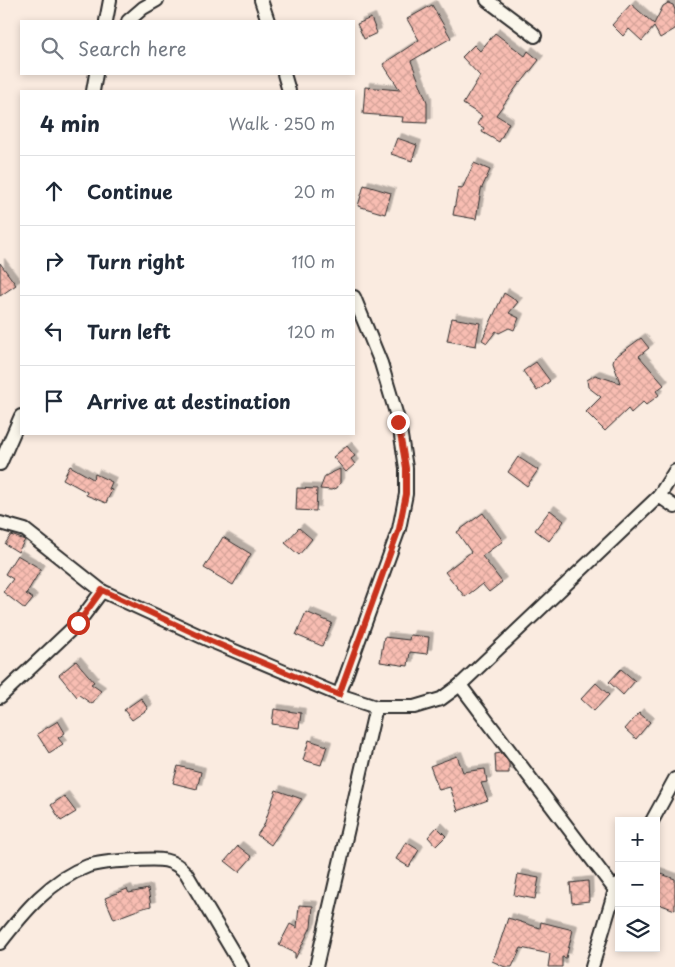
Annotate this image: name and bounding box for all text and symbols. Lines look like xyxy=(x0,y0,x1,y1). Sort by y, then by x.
search box xyxy=(20,20,355,75)
icon: search xyxy=(38,34,66,62)
text: Search here xyxy=(78,34,187,62)
text: 4 min xyxy=(40,107,100,139)
text: Walk · 250 m xyxy=(229,111,335,135)
icon: ahead xyxy=(40,177,68,205)
text: Continue xyxy=(87,177,173,205)
text: 20 m xyxy=(294,179,335,203)
icon: right xyxy=(40,247,68,275)
text: Turn right xyxy=(87,247,185,275)
text: 110 m xyxy=(292,249,335,273)
icon: left xyxy=(40,317,68,345)
text: Turn left xyxy=(87,317,171,345)
text: 120 m xyxy=(288,319,335,343)
icon: arrive xyxy=(40,387,68,415)
text: Arrive at destination xyxy=(87,387,291,415)
route end xyxy=(387,411,410,434)
route start xyxy=(67,612,90,635)
map controls xyxy=(615,817,660,952)
button: + xyxy=(615,817,660,862)
button: − xyxy=(615,862,660,907)
button: layers xyxy=(615,907,660,952)

